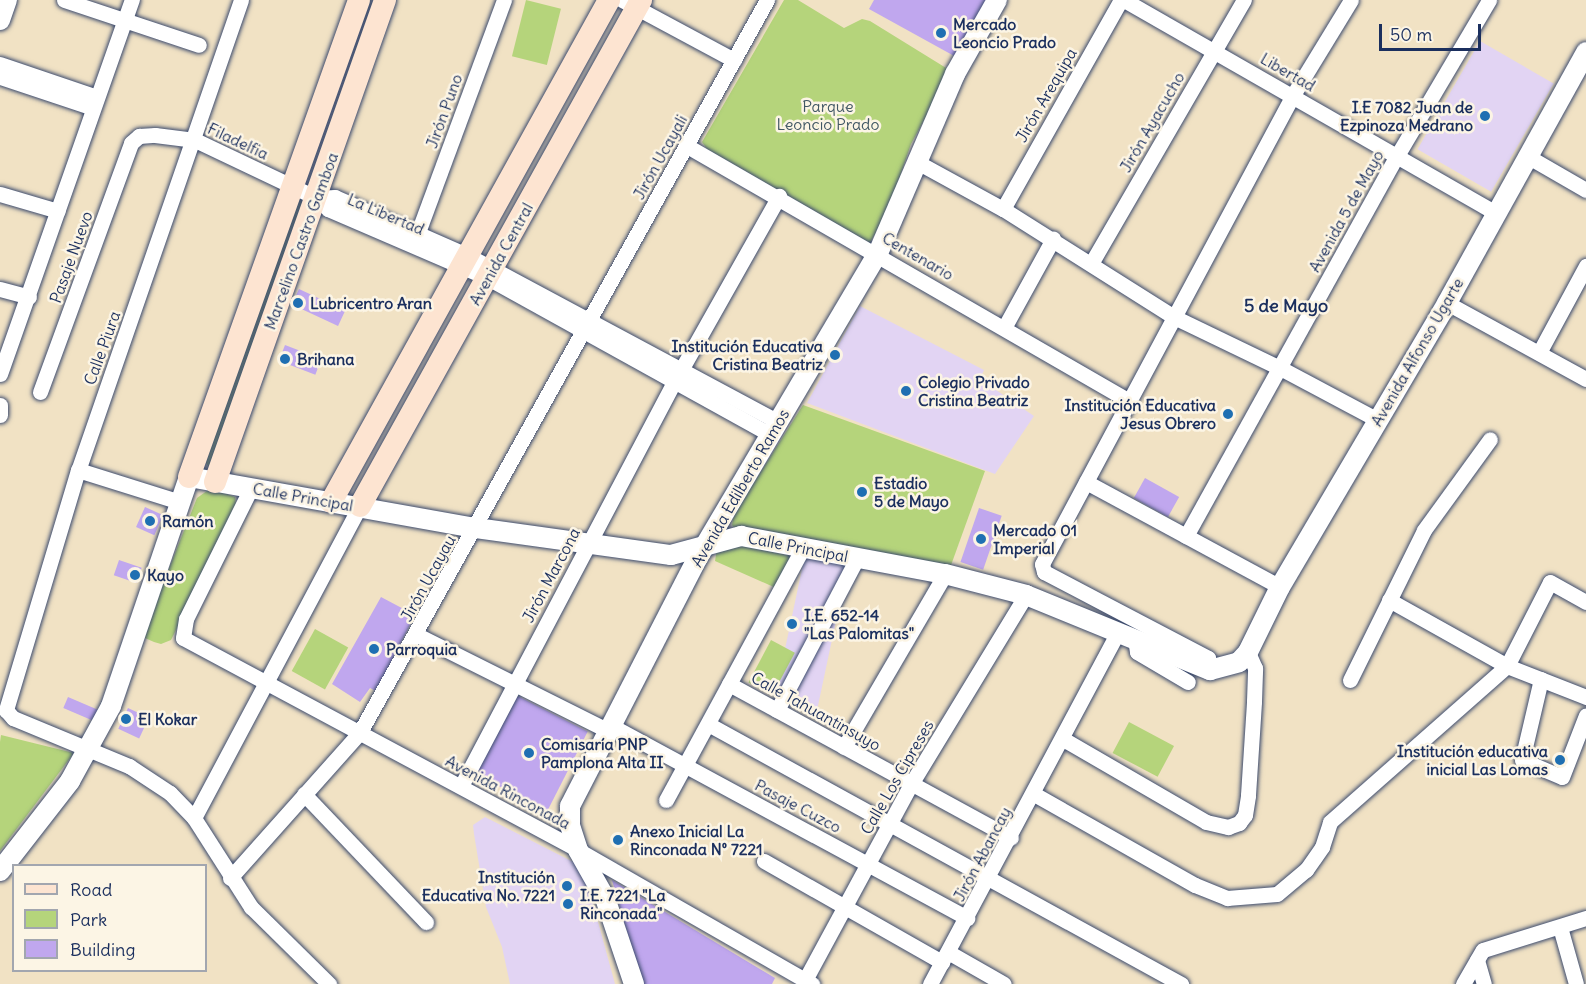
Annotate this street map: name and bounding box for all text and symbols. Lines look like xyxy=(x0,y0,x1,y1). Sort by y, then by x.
scale bar xyxy=(1382,12,1484,50)
place label: Mercado Leoncio Prado xyxy=(953,14,1056,52)
text: 50 m xyxy=(1390,23,1432,46)
marker: Mercado Leoncio Prado xyxy=(934,26,948,40)
street label: Jirón Arequipa xyxy=(1011,45,1081,145)
street label: Libertad xyxy=(1257,49,1319,95)
street label: Jirón Ayacucho xyxy=(1116,68,1188,176)
street label: Jirón Puno xyxy=(422,71,466,151)
park label: Parque Leoncio Prado xyxy=(776,96,880,134)
place label: I.E 7082 Juan de Ezpinoza Medrano xyxy=(1340,97,1473,135)
marker: I.E 7082 Juan de Ezpinoza Medrano xyxy=(1478,109,1492,123)
street label: Jirón Ucayali xyxy=(629,111,691,203)
street label: Filadelfia xyxy=(205,119,271,163)
street label: Avenida 5 de Mayo xyxy=(1305,147,1387,275)
street label: Marcelino Castro Gamboa xyxy=(260,150,342,332)
street label: La Libertad xyxy=(345,189,427,239)
street label: Avenida Central xyxy=(465,199,537,309)
street label: Pasaje Nuevo xyxy=(45,208,97,306)
street label: Centenario xyxy=(879,228,957,284)
street label: Avenida Alfonso Ugarte xyxy=(1367,274,1467,430)
place label: Lubricentro Aran xyxy=(310,293,432,313)
district label: 5 de Mayo xyxy=(1244,295,1328,317)
marker: Lubricentro Aran xyxy=(291,296,305,310)
street label: Calle Piura xyxy=(80,308,124,388)
place label: Institución Educativa Cristina Beatriz xyxy=(671,336,823,374)
marker: Institución Educativa Cristina Beatriz xyxy=(828,348,842,362)
place label: Brihana xyxy=(297,349,354,369)
marker: Brihana xyxy=(278,352,292,366)
place label: Colegio Privado Cristina Beatriz xyxy=(918,372,1030,410)
marker: Colegio Privado Cristina Beatriz xyxy=(899,384,913,398)
place label: Institución Educativa Jesus Obrero xyxy=(1064,395,1216,433)
street label: Avenida Edilberto Ramos xyxy=(687,406,793,570)
marker: Institución Educativa Jesus Obrero xyxy=(1221,407,1235,421)
place label: Estadio 5 de Mayo xyxy=(874,473,949,511)
street label: Calle Principal xyxy=(251,479,355,515)
marker: Estadio 5 de Mayo xyxy=(855,485,869,499)
place label: Ramón xyxy=(162,511,214,531)
marker: Ramón xyxy=(143,514,157,528)
place label: Mercado 01 Imperial xyxy=(993,520,1077,558)
street label: Jirón Marcona xyxy=(518,525,584,625)
street label: Calle Principal xyxy=(746,528,850,566)
street label: Jirón Ucayau xyxy=(396,532,460,624)
marker: Mercado 01 Imperial xyxy=(974,532,988,546)
place label: Kayo xyxy=(147,565,184,585)
marker: Kayo xyxy=(128,568,142,582)
place label: I.E. 652-14 "Las Palomitas" xyxy=(804,605,914,643)
marker: I.E. 652-14 "Las Palomitas" xyxy=(785,617,799,631)
place label: Parroquia xyxy=(386,639,457,659)
marker: Parroquia xyxy=(367,642,381,656)
street label: Calle Tahuantinsuyo xyxy=(748,667,884,755)
place label: El Kokar xyxy=(138,709,197,729)
marker: El Kokar xyxy=(119,712,133,726)
street label: Calle Los Cipreses xyxy=(856,716,938,838)
place label: Comisaría PNP Pamplona Alta II xyxy=(541,734,663,772)
place label: Institución educativa inicial Las Lomas xyxy=(1397,741,1548,779)
marker: Comisaría PNP Pamplona Alta II xyxy=(522,746,536,760)
street label: Avenida Rinconada xyxy=(442,751,574,833)
marker: Institución educativa inicial Las Lomas xyxy=(1553,753,1567,767)
street label: Pasaje Cuzco xyxy=(752,775,844,837)
street label: Jirón Abancay xyxy=(949,804,1015,904)
place label: Anexo Inicial La Rinconada N° 7221 xyxy=(630,821,763,859)
marker: Anexo Inicial La Rinconada N° 7221 xyxy=(611,833,625,847)
legend xyxy=(12,864,207,972)
place label: Institución Educativa No. 7221 xyxy=(422,867,555,905)
text: Road xyxy=(70,878,112,901)
marker: Institución Educativa No. 7221 xyxy=(560,879,574,893)
place label: I.E. 7221 "La Rinconada" xyxy=(580,885,666,923)
marker: I.E. 7221 "La Rinconada" xyxy=(561,897,575,911)
text: Park xyxy=(70,908,107,931)
text: Building xyxy=(70,938,135,961)

